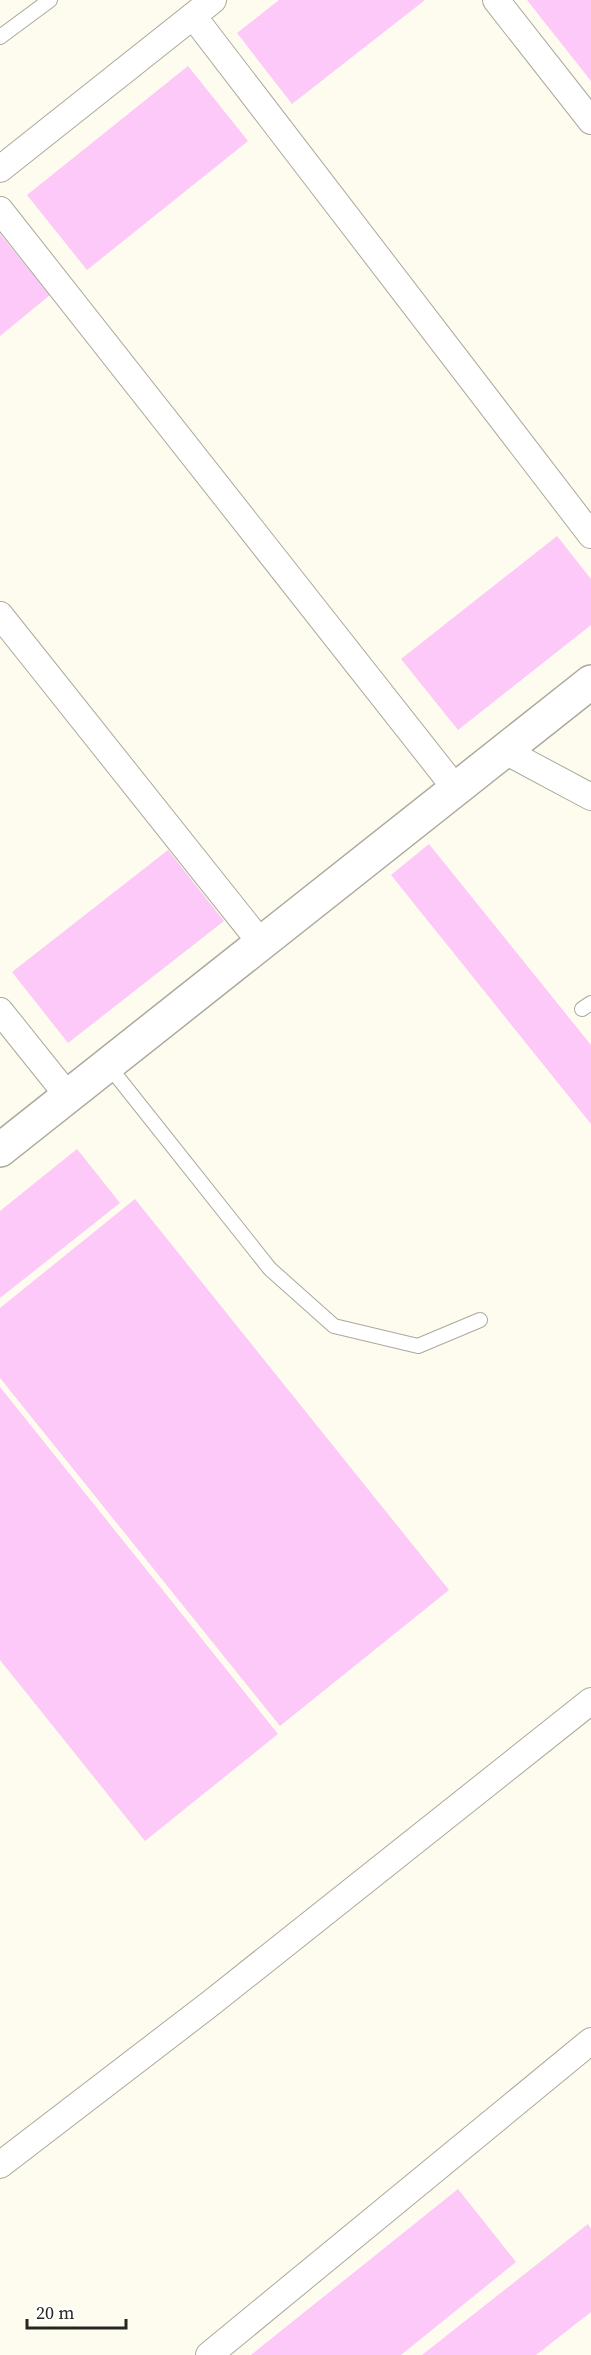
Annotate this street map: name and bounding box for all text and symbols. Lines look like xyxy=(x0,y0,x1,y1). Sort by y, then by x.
scale bar xyxy=(27,2292,126,2330)
text: 20 m xyxy=(36,2300,74,2325)

